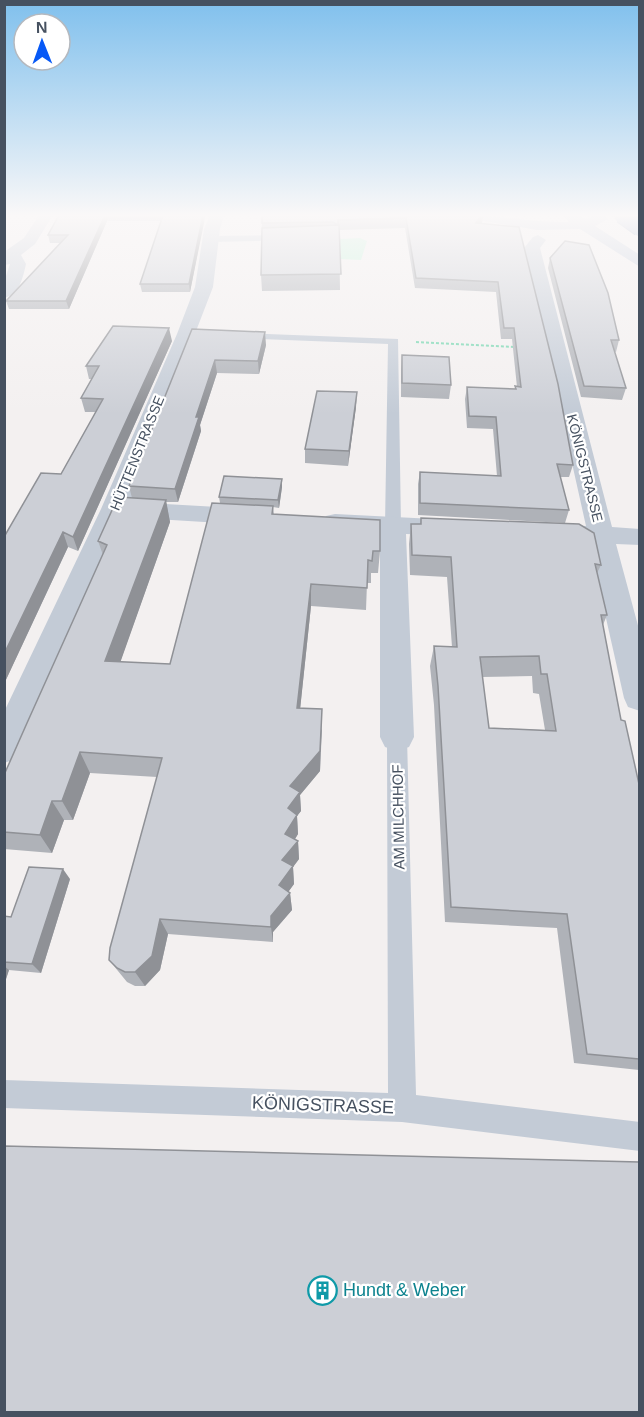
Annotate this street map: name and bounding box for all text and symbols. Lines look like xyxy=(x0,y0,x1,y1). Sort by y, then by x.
north arrow xyxy=(12,12,72,72)
text: N xyxy=(36,19,48,36)
street label: HÜTTENSTRASSE xyxy=(106,393,167,513)
street label: KÖNIGSTRASSE xyxy=(564,412,607,524)
street label: AM MILCHHOF xyxy=(389,764,407,870)
street label: KÖNIGSTRASSE xyxy=(252,1093,394,1117)
building icon: Hundt & Weber xyxy=(306,1274,338,1306)
place label: Hundt & Weber xyxy=(343,1280,466,1300)

